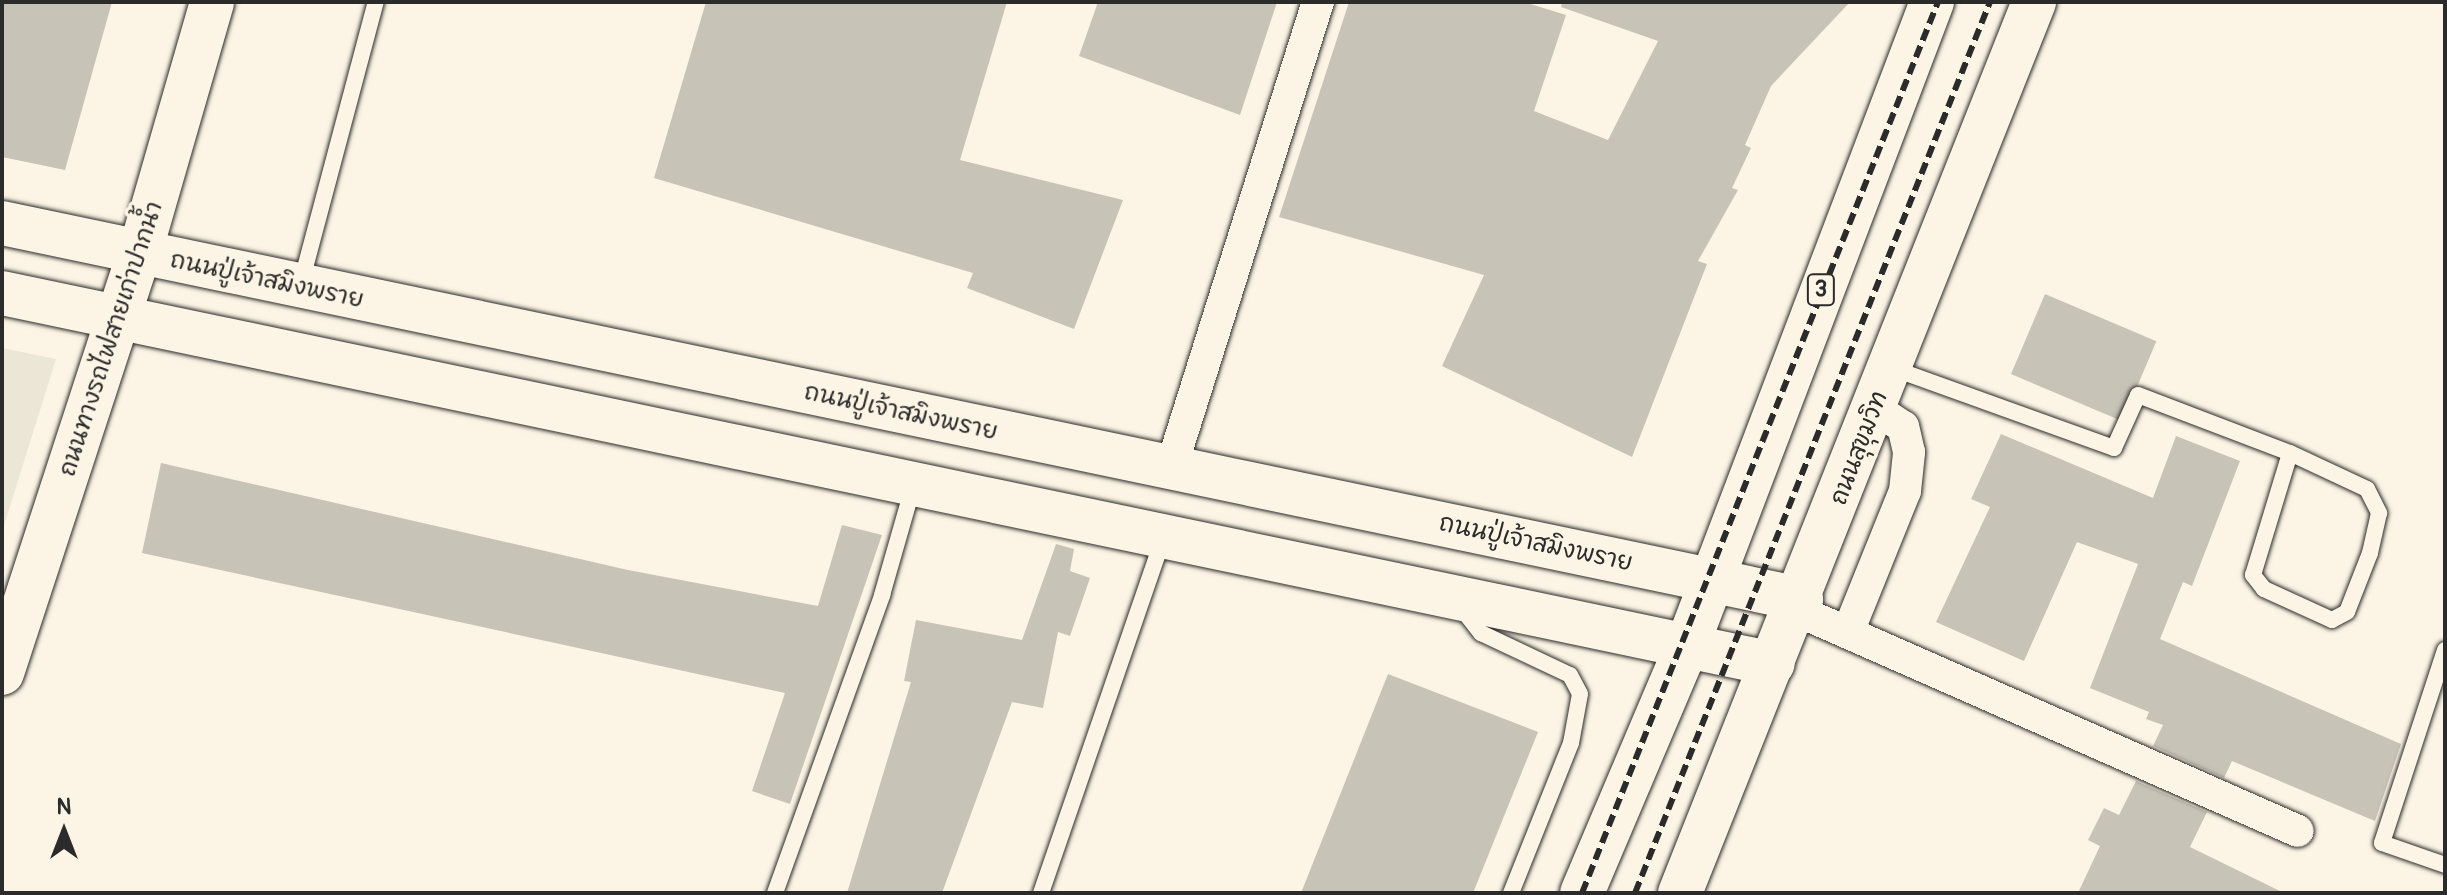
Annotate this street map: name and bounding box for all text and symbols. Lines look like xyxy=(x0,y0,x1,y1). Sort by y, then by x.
street label: ถนนทางรถไฟสายเก่าปากน้ำ xyxy=(53,198,169,480)
street label: ถนนปู่เจ้าสมิงพราย xyxy=(168,245,366,315)
road number: 3 xyxy=(1805,272,1837,308)
street label: ถนนปู่เจ้าสมิงพราย xyxy=(802,377,1000,447)
street label: ถนนสุขุมวิท xyxy=(1824,387,1894,509)
street label: ถนนปู่เจ้าสมิงพราย xyxy=(1437,508,1635,578)
north arrow xyxy=(24,791,104,871)
text: N xyxy=(57,793,71,821)

